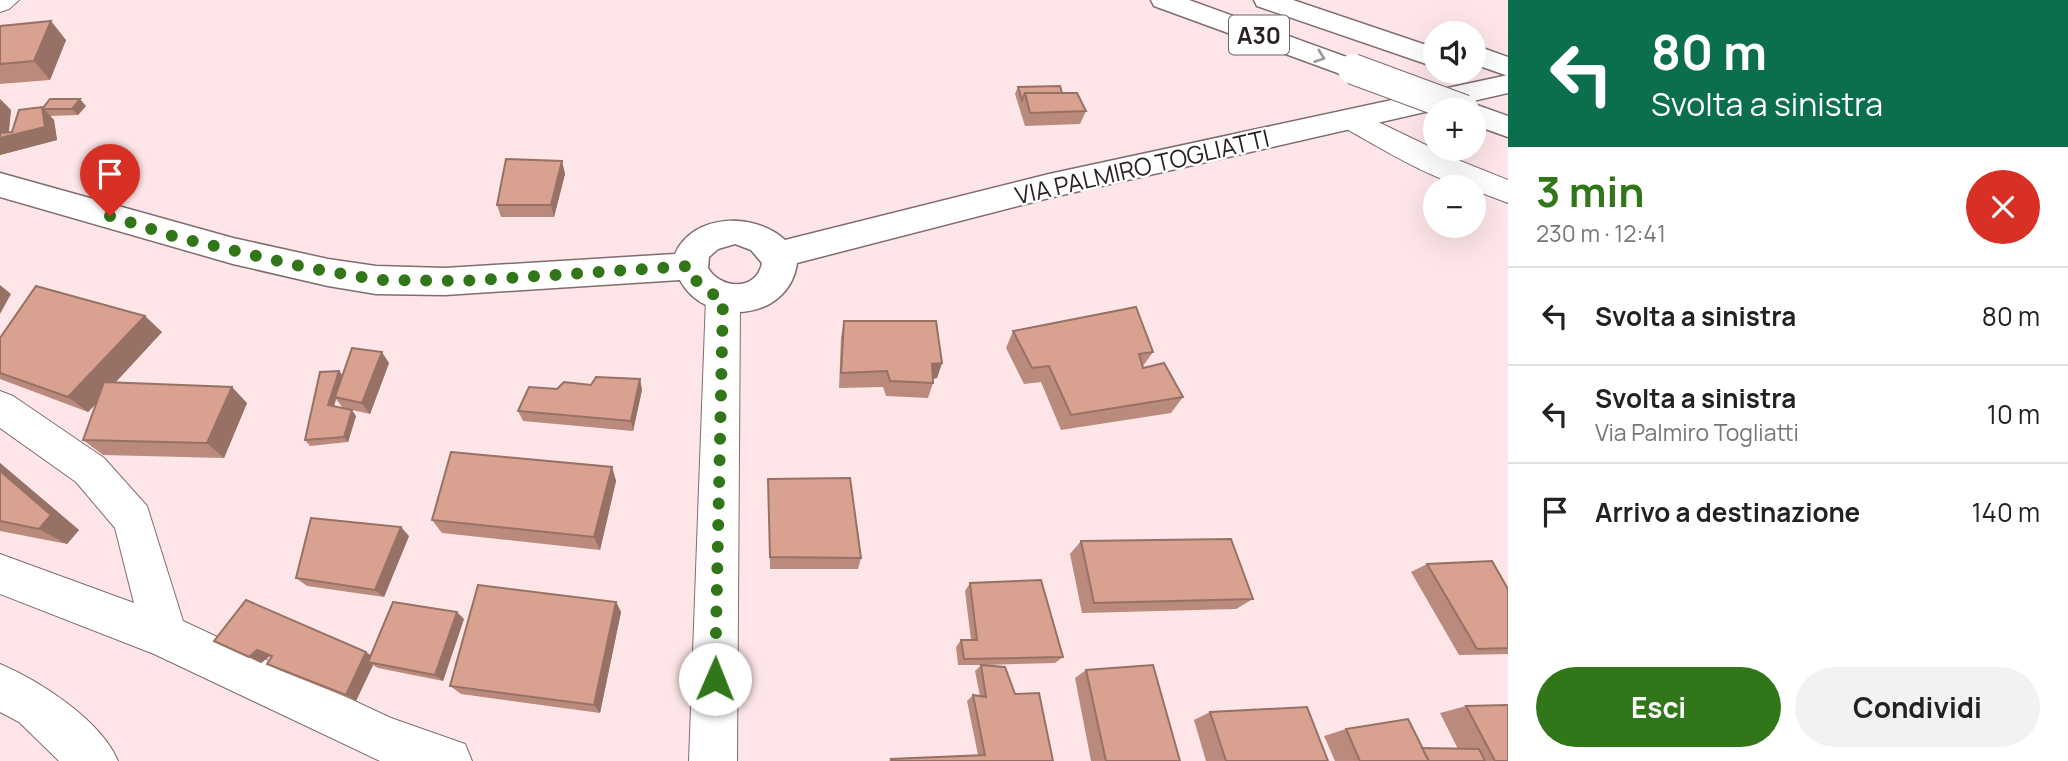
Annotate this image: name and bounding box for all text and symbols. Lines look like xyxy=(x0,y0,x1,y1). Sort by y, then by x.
road number: A30 xyxy=(1229,16,1289,54)
text: 80 m xyxy=(1651,18,1767,85)
map controls xyxy=(1423,21,1486,238)
button: sound xyxy=(1423,21,1486,84)
icon: left xyxy=(1536,28,1627,119)
one-way arrow xyxy=(1314,49,1326,63)
text: Svolta a sinistra xyxy=(1651,82,1883,126)
button: + xyxy=(1423,98,1486,161)
street label: VIA PALMIRO TOGLIATTI xyxy=(1012,121,1272,211)
pin xyxy=(80,144,140,216)
icon: arrive xyxy=(91,155,129,193)
text: 3 min xyxy=(1536,162,1645,220)
button: close xyxy=(1966,170,2040,244)
button: − xyxy=(1423,175,1486,238)
text: 230 m · 12:41 xyxy=(1536,217,1666,249)
icon: left xyxy=(1536,297,1574,335)
text: Svolta a sinistra xyxy=(1595,298,1796,334)
text: 80 m xyxy=(1982,298,2040,334)
text: Svolta a sinistra xyxy=(1595,380,1796,416)
icon: left xyxy=(1536,395,1574,433)
text: 10 m xyxy=(1987,396,2040,432)
text: Via Palmiro Togliatti xyxy=(1595,416,1799,448)
icon: arrive xyxy=(1536,493,1574,531)
text: Arrivo a destinazione xyxy=(1595,494,1860,530)
text: 140 m xyxy=(1971,494,2040,530)
position arrow xyxy=(678,642,752,716)
button: Esci xyxy=(1536,667,1781,747)
button: Condividi xyxy=(1795,667,2040,747)

